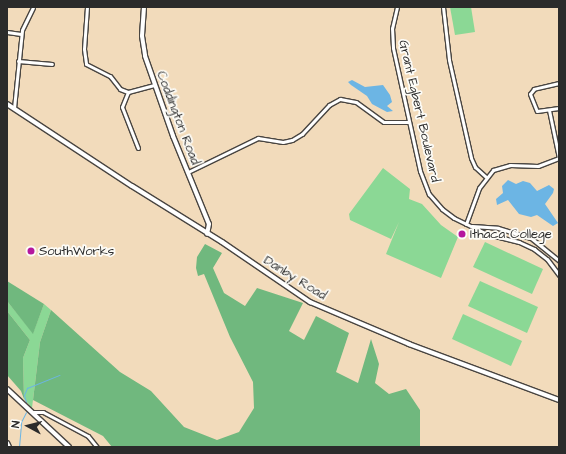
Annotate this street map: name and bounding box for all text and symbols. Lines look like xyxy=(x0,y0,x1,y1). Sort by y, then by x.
street label: Grant Egbert Boulevard xyxy=(395,38,443,184)
street label: Coddington Road xyxy=(153,69,203,167)
place label: Ithaca College xyxy=(470,226,552,242)
marker: Ithaca College xyxy=(457,229,467,239)
place label: SouthWorks xyxy=(39,243,114,259)
marker: SouthWorks xyxy=(26,246,36,256)
street label: Danby Road xyxy=(261,253,329,303)
north arrow xyxy=(8,406,48,446)
text: N xyxy=(8,420,23,429)

